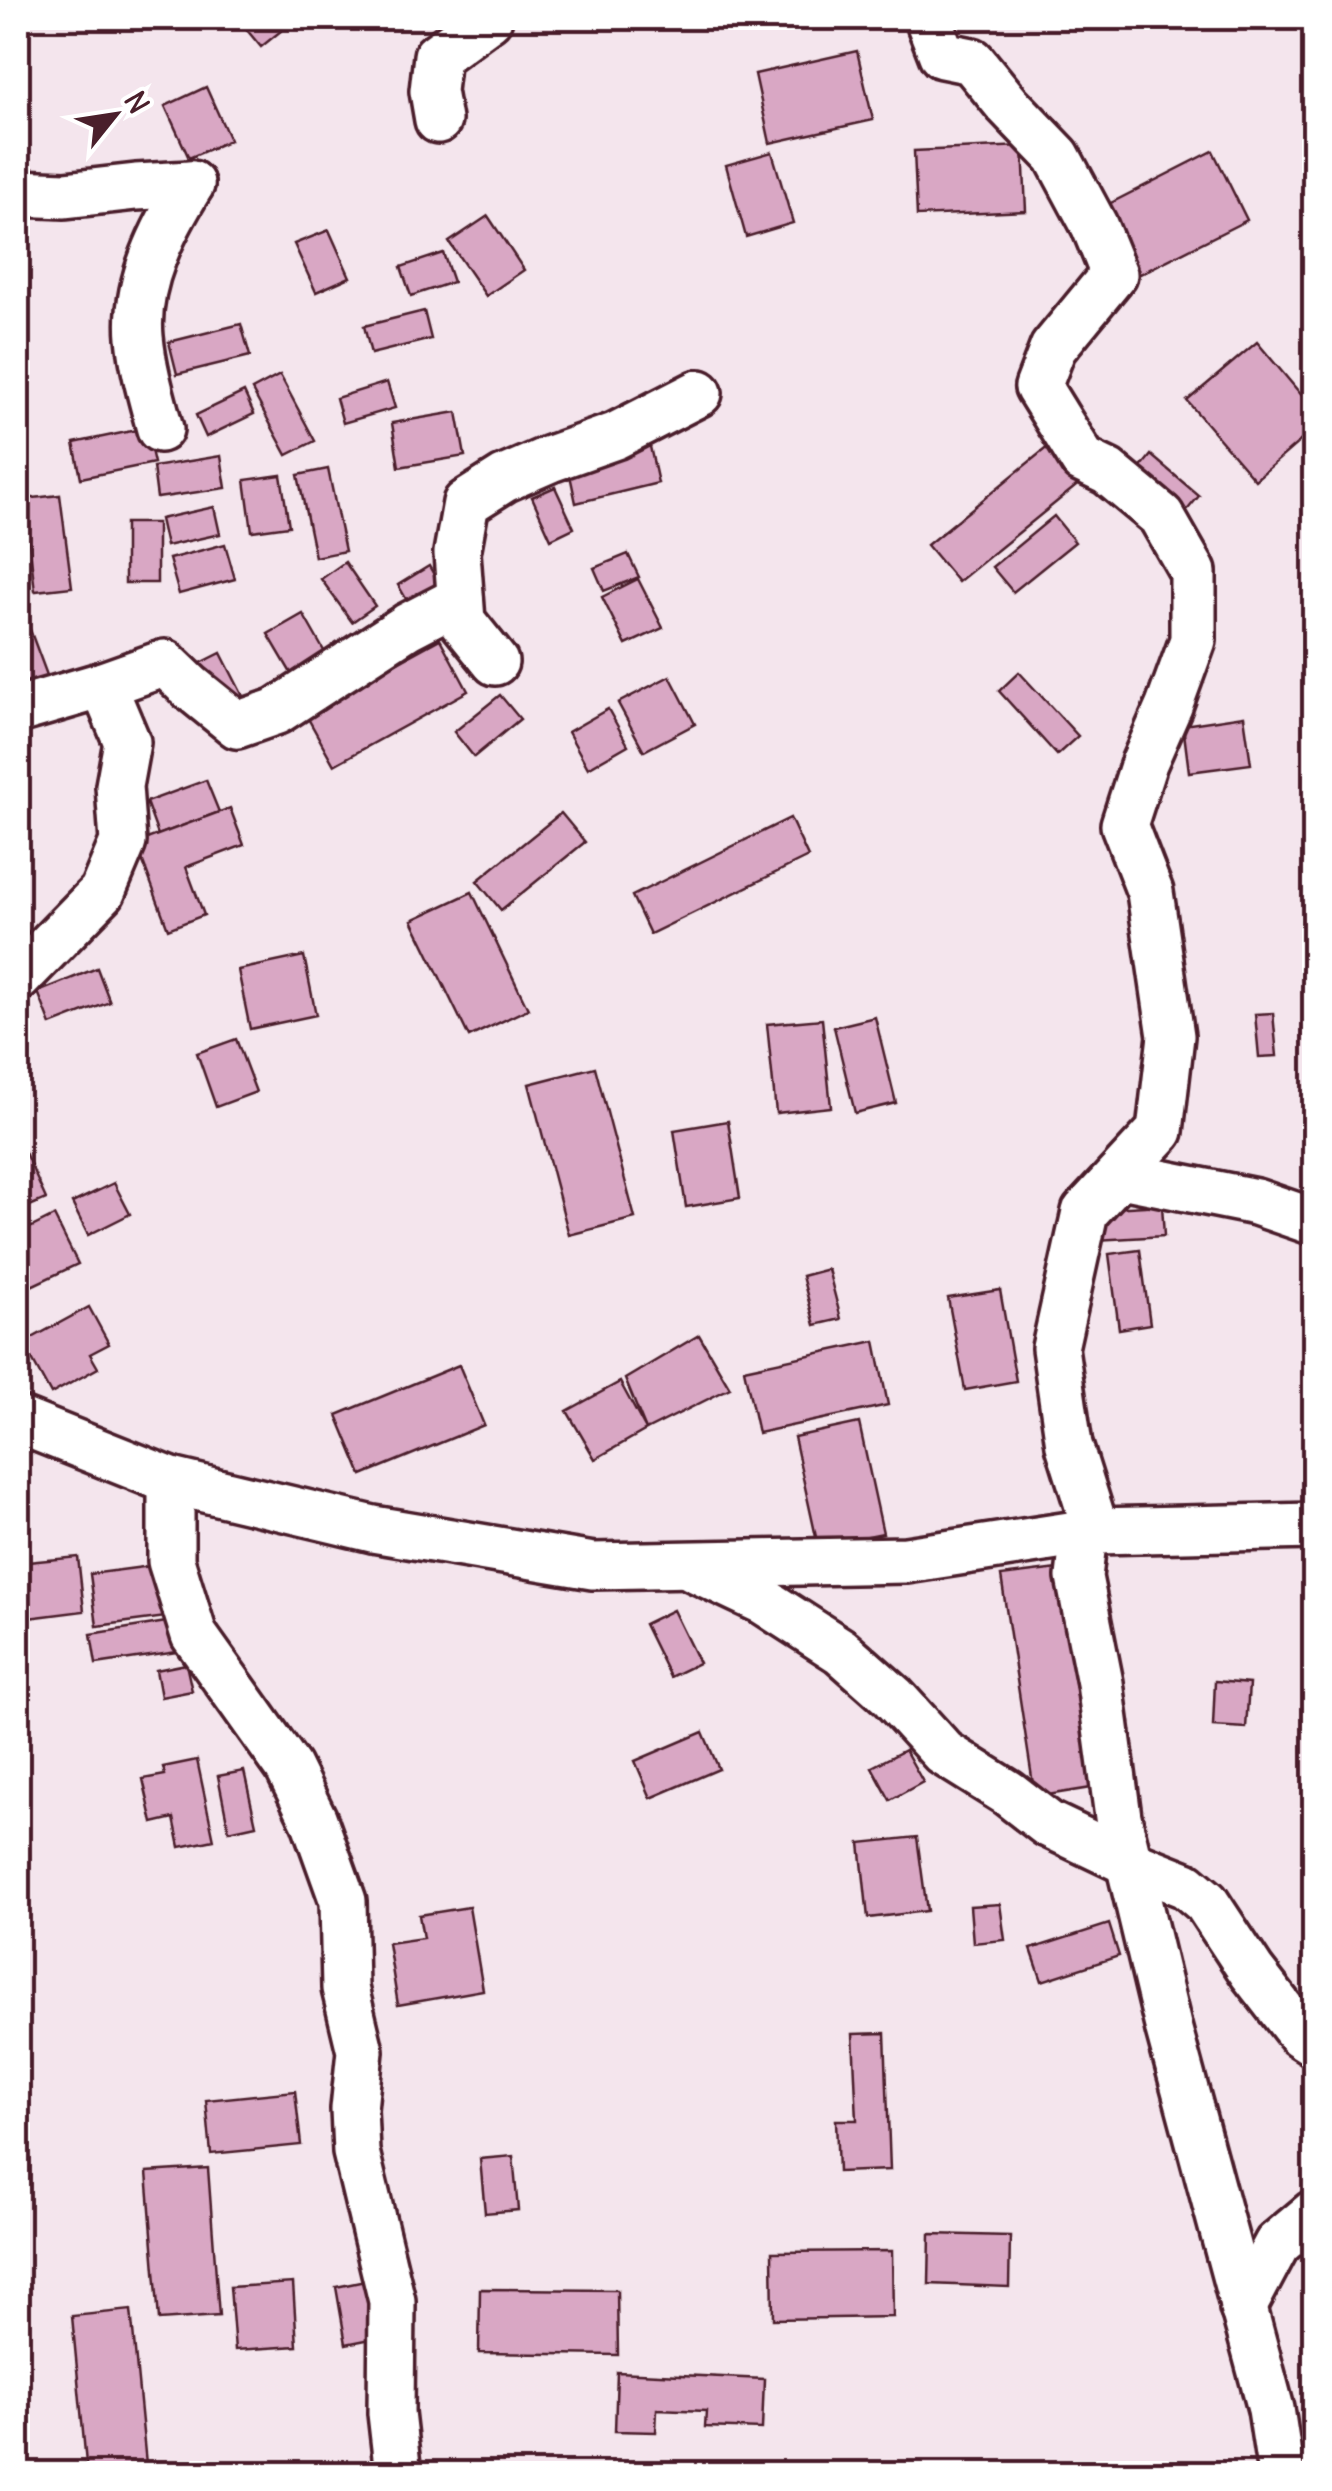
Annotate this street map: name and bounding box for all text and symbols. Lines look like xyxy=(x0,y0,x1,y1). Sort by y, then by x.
north arrow xyxy=(65,65,165,165)
text: N xyxy=(116,85,157,120)

